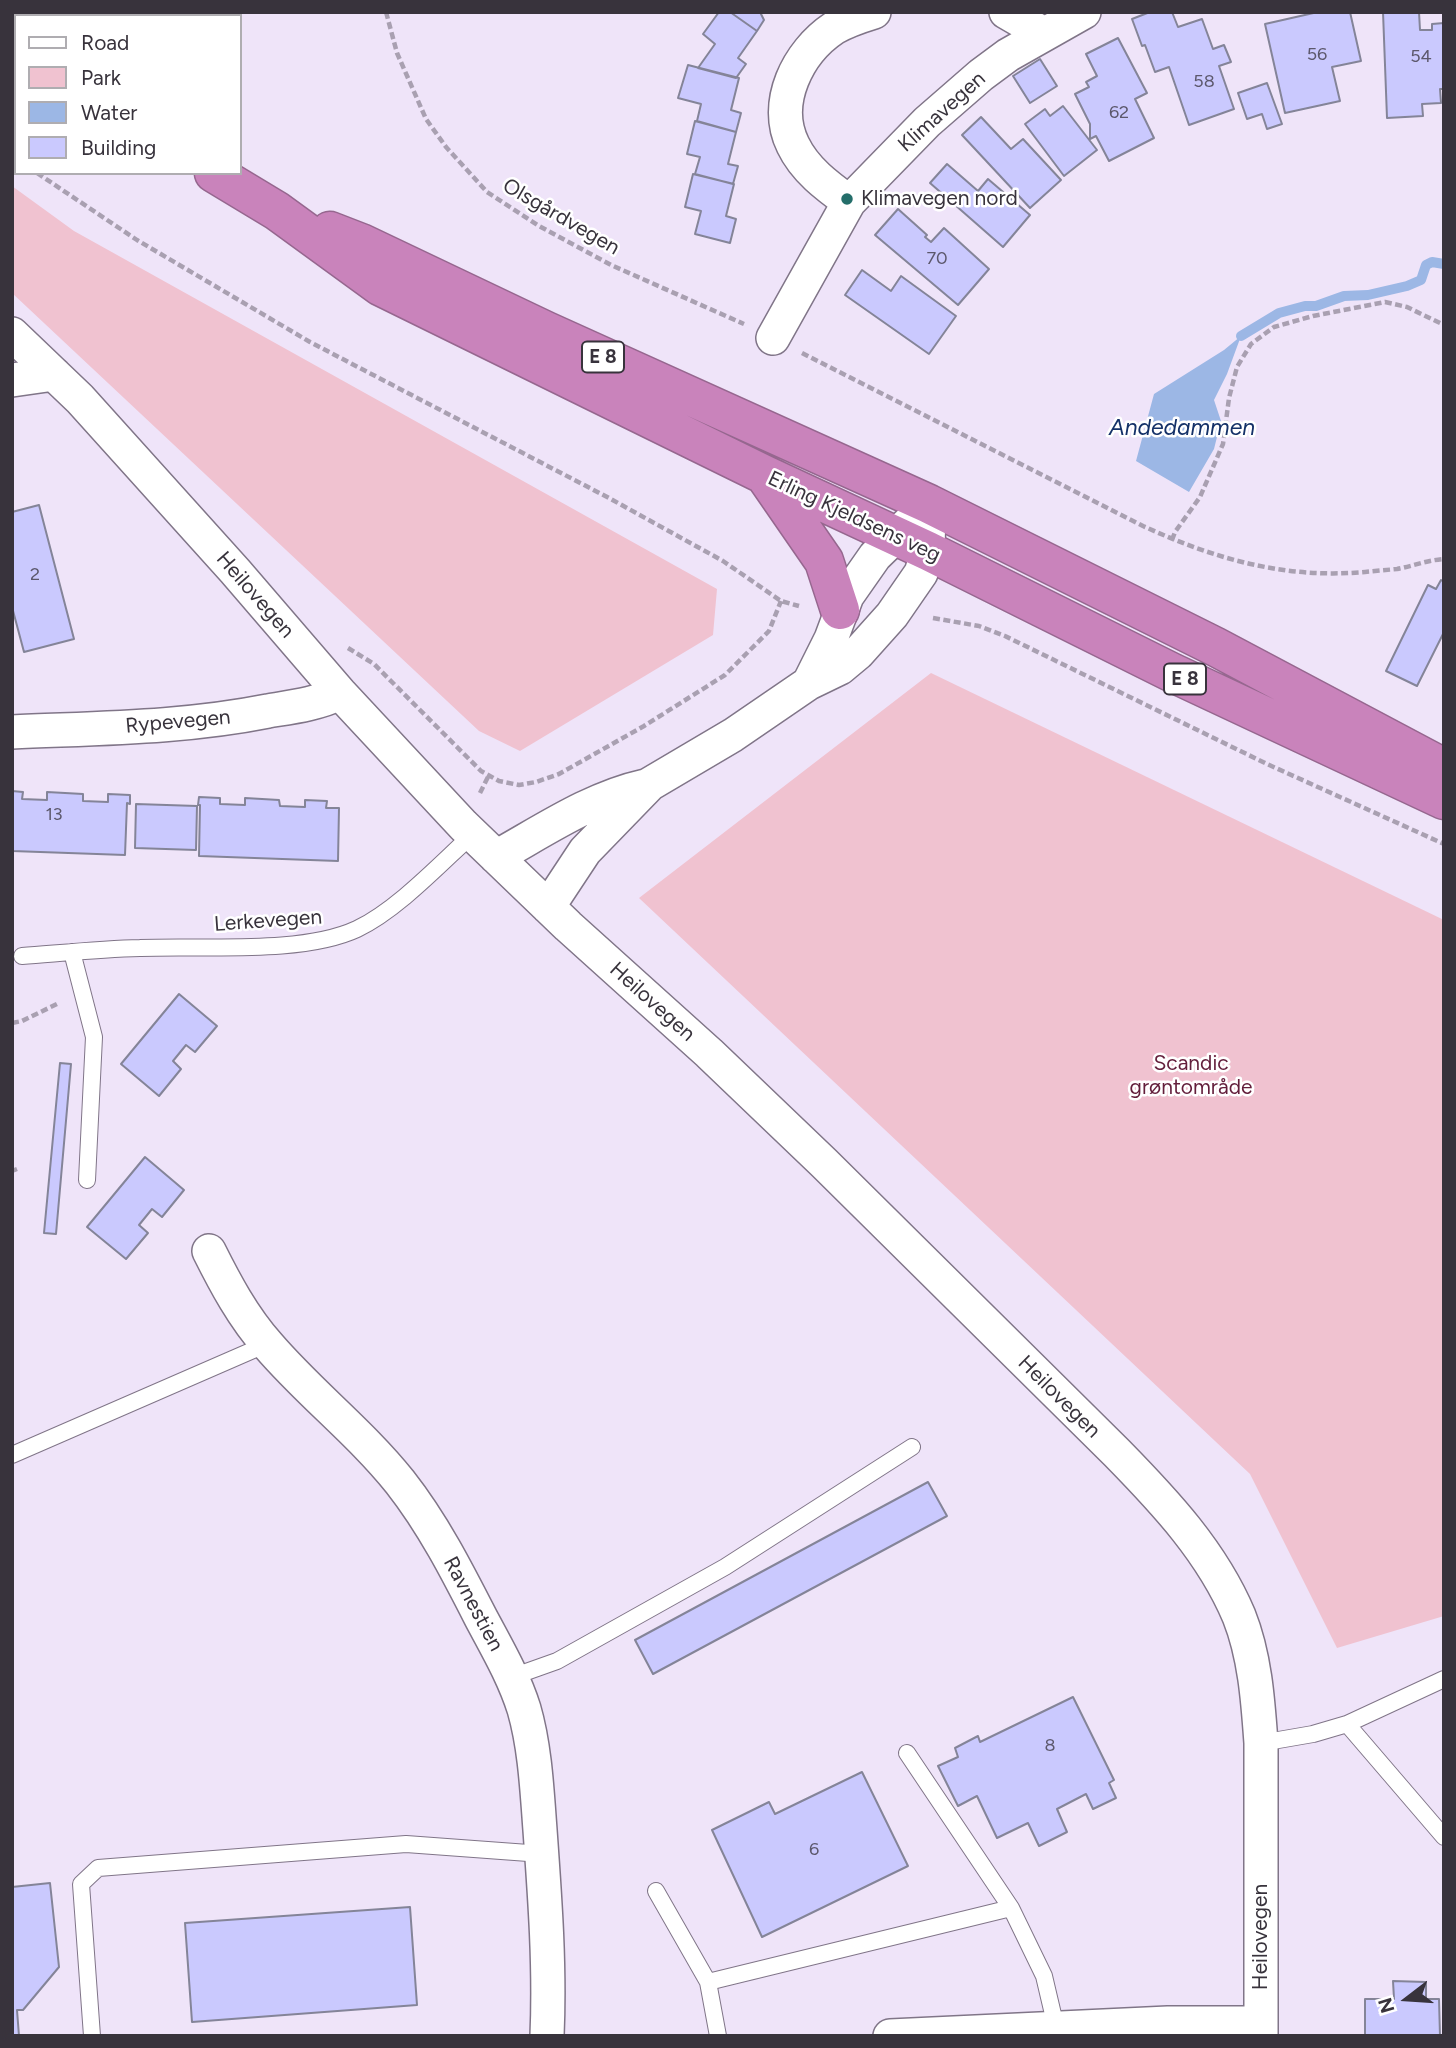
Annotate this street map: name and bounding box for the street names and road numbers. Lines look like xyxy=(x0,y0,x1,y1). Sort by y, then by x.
street label: Klimavegen xyxy=(893,66,991,158)
street label: Olsgårdvegen xyxy=(498,173,624,261)
road number: E 8 xyxy=(582,342,624,372)
street label: Erling Kjeldsens veg xyxy=(764,466,944,568)
street label: Heilovegen xyxy=(211,547,299,643)
road number: E 8 xyxy=(1164,664,1206,694)
street label: Rypevegen xyxy=(124,705,232,739)
street label: Lerkevegen xyxy=(213,905,323,937)
street label: Heilovegen xyxy=(604,957,700,1047)
street label: Heilovegen xyxy=(1013,1351,1105,1443)
street label: Ravnestien xyxy=(438,1552,508,1656)
street label: Heilovegen xyxy=(1248,1884,1274,1990)

